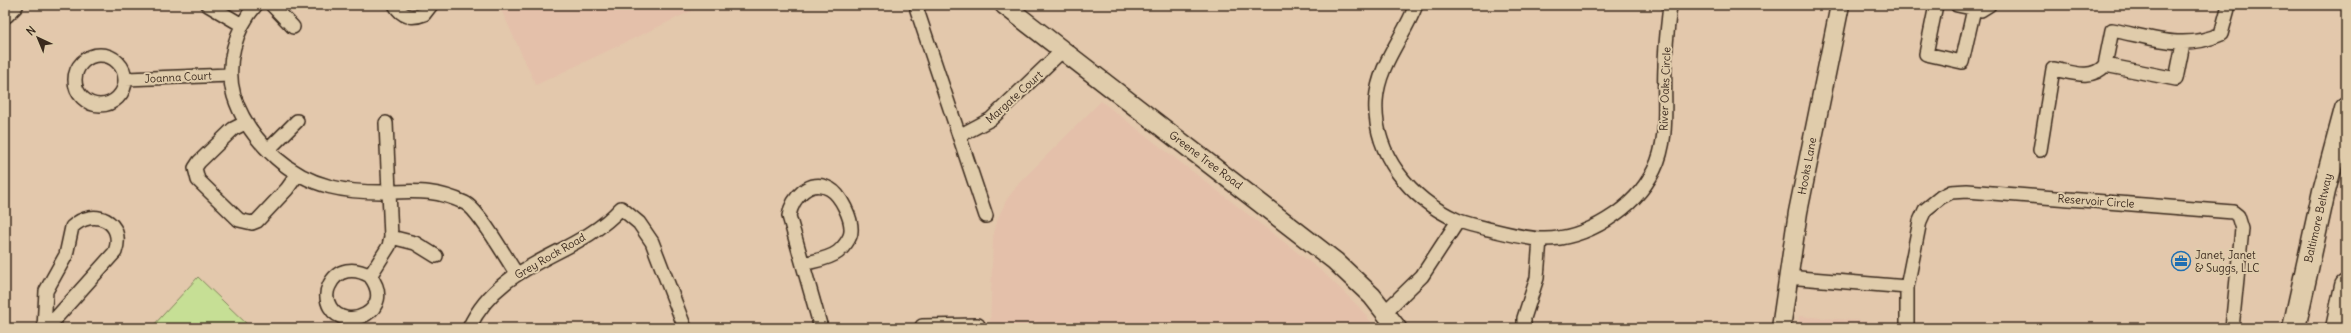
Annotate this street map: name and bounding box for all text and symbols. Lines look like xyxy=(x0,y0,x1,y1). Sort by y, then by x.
north arrow xyxy=(18,18,58,58)
text: N xyxy=(23,23,39,38)
street label: River Oaks Circle xyxy=(1657,47,1673,131)
street label: Joanna Court xyxy=(144,68,212,86)
street label: Margate Court xyxy=(983,68,1046,126)
street label: Greene Tree Road xyxy=(1167,128,1246,192)
street label: Hooks Lane xyxy=(1795,136,1819,196)
street label: Baltimore Beltway xyxy=(2301,172,2335,264)
street label: Reservoir Circle xyxy=(2057,191,2135,211)
street label: Grey Rock Road xyxy=(512,230,588,282)
place label: Janet, Janet & Suggs, LLC xyxy=(2195,248,2260,275)
office icon: Janet, Janet & Suggs, LLC xyxy=(2170,250,2192,272)

